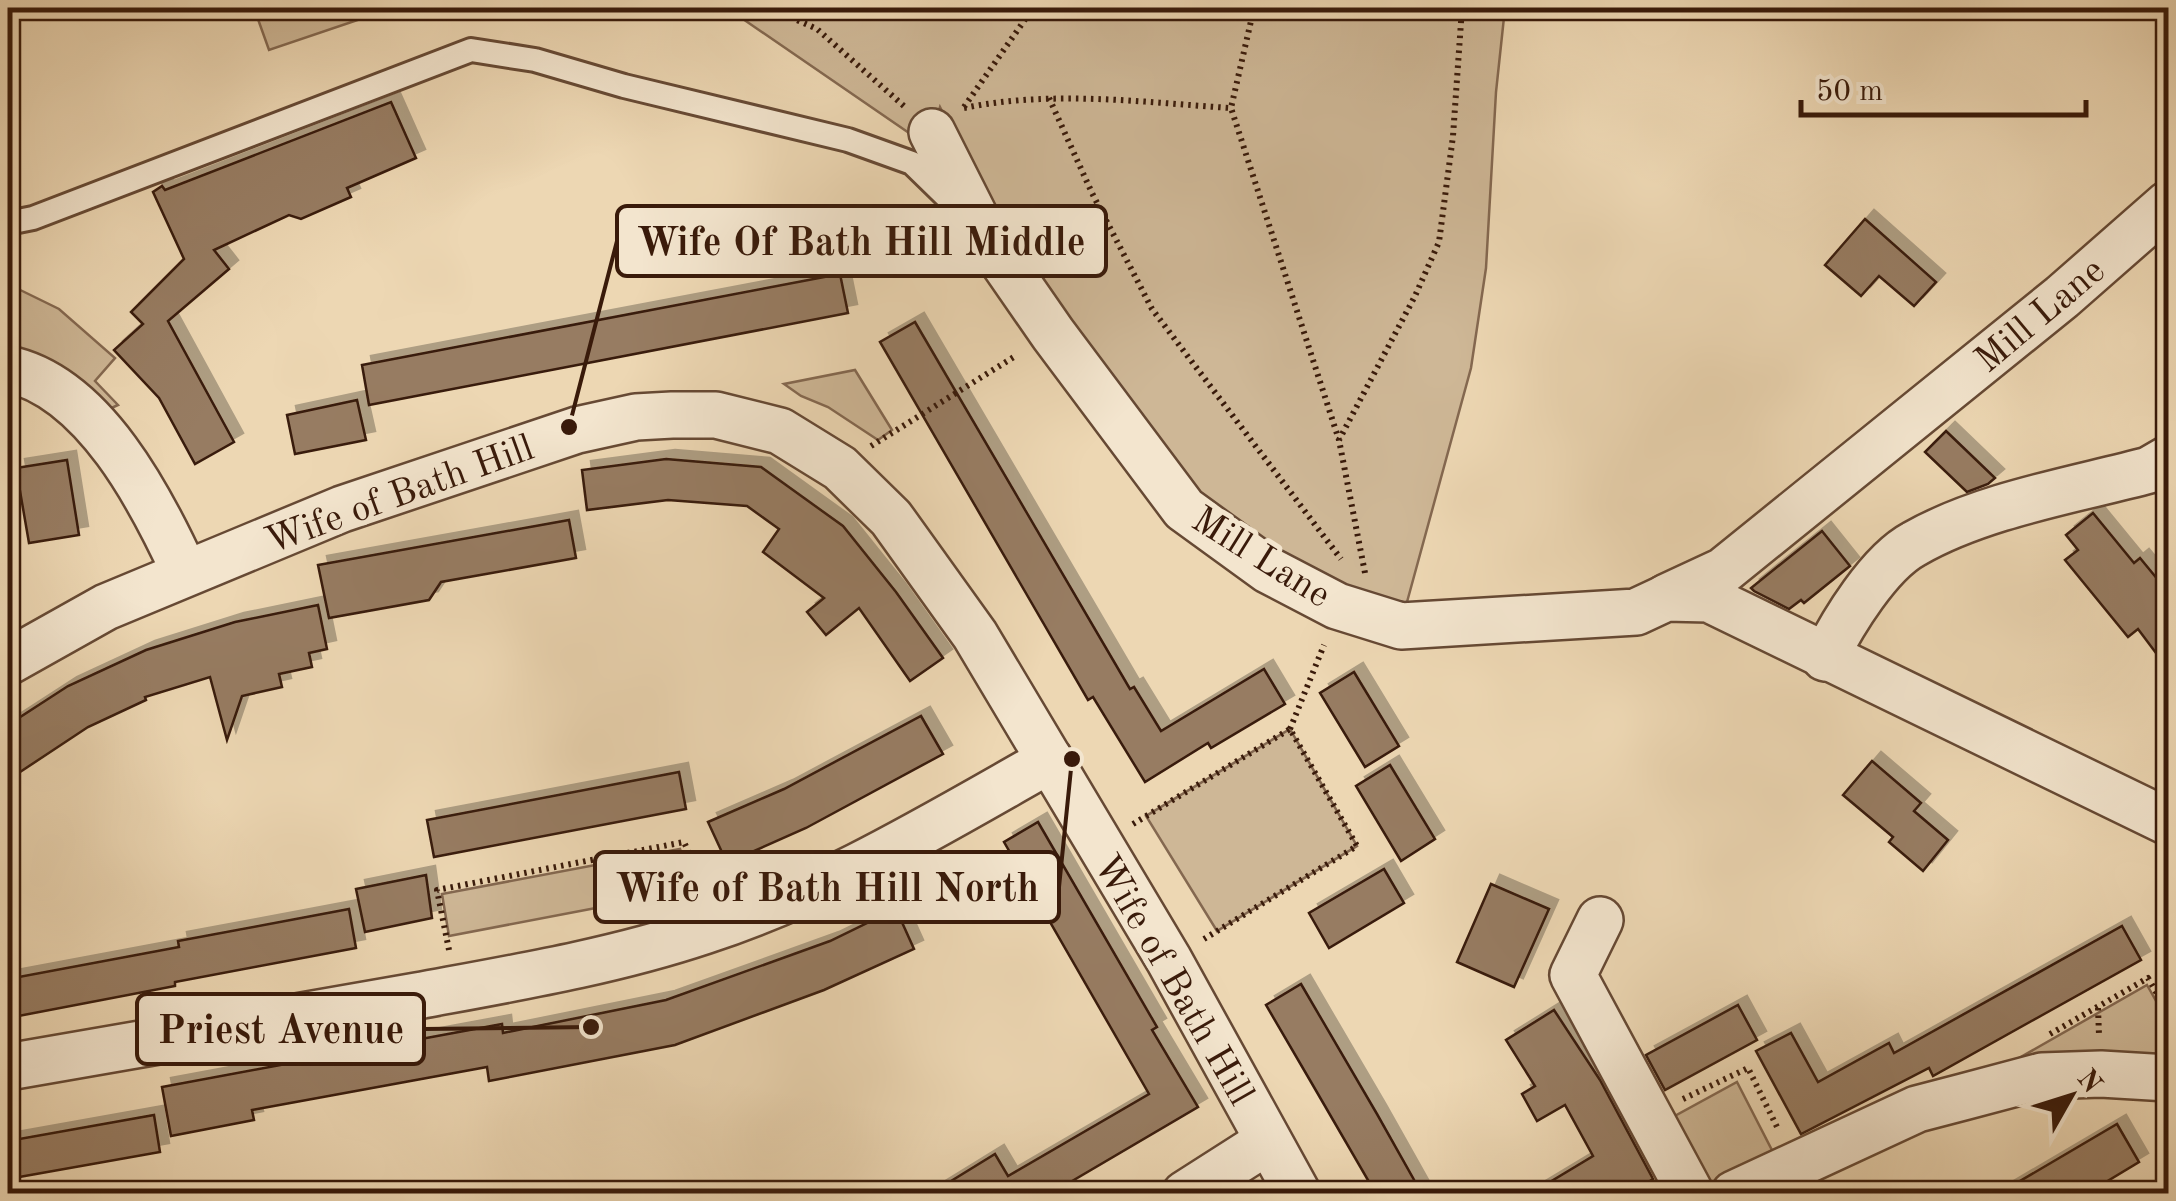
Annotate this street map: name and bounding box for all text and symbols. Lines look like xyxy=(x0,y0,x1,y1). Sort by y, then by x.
scale bar xyxy=(1801,55,2086,117)
text: 50 m xyxy=(1816,77,1883,107)
callout: Wife Of Bath Hill Middle xyxy=(617,206,1106,276)
text: Wife Of Bath Hill Middle xyxy=(636,225,1086,265)
street label: Mill Lane xyxy=(1969,252,2113,381)
street label: Wife of Bath Hill xyxy=(261,430,539,562)
street label: Mill Lane xyxy=(1184,501,1336,616)
street label: Wife of Bath Hill xyxy=(1085,849,1259,1112)
callout: Wife of Bath Hill North xyxy=(595,852,1059,922)
text: Wife of Bath Hill North xyxy=(615,871,1039,911)
callout: Priest Avenue xyxy=(137,994,424,1064)
text: Priest Avenue xyxy=(158,1013,404,1053)
north arrow xyxy=(2021,1046,2121,1146)
text: N xyxy=(2070,1065,2106,1100)

